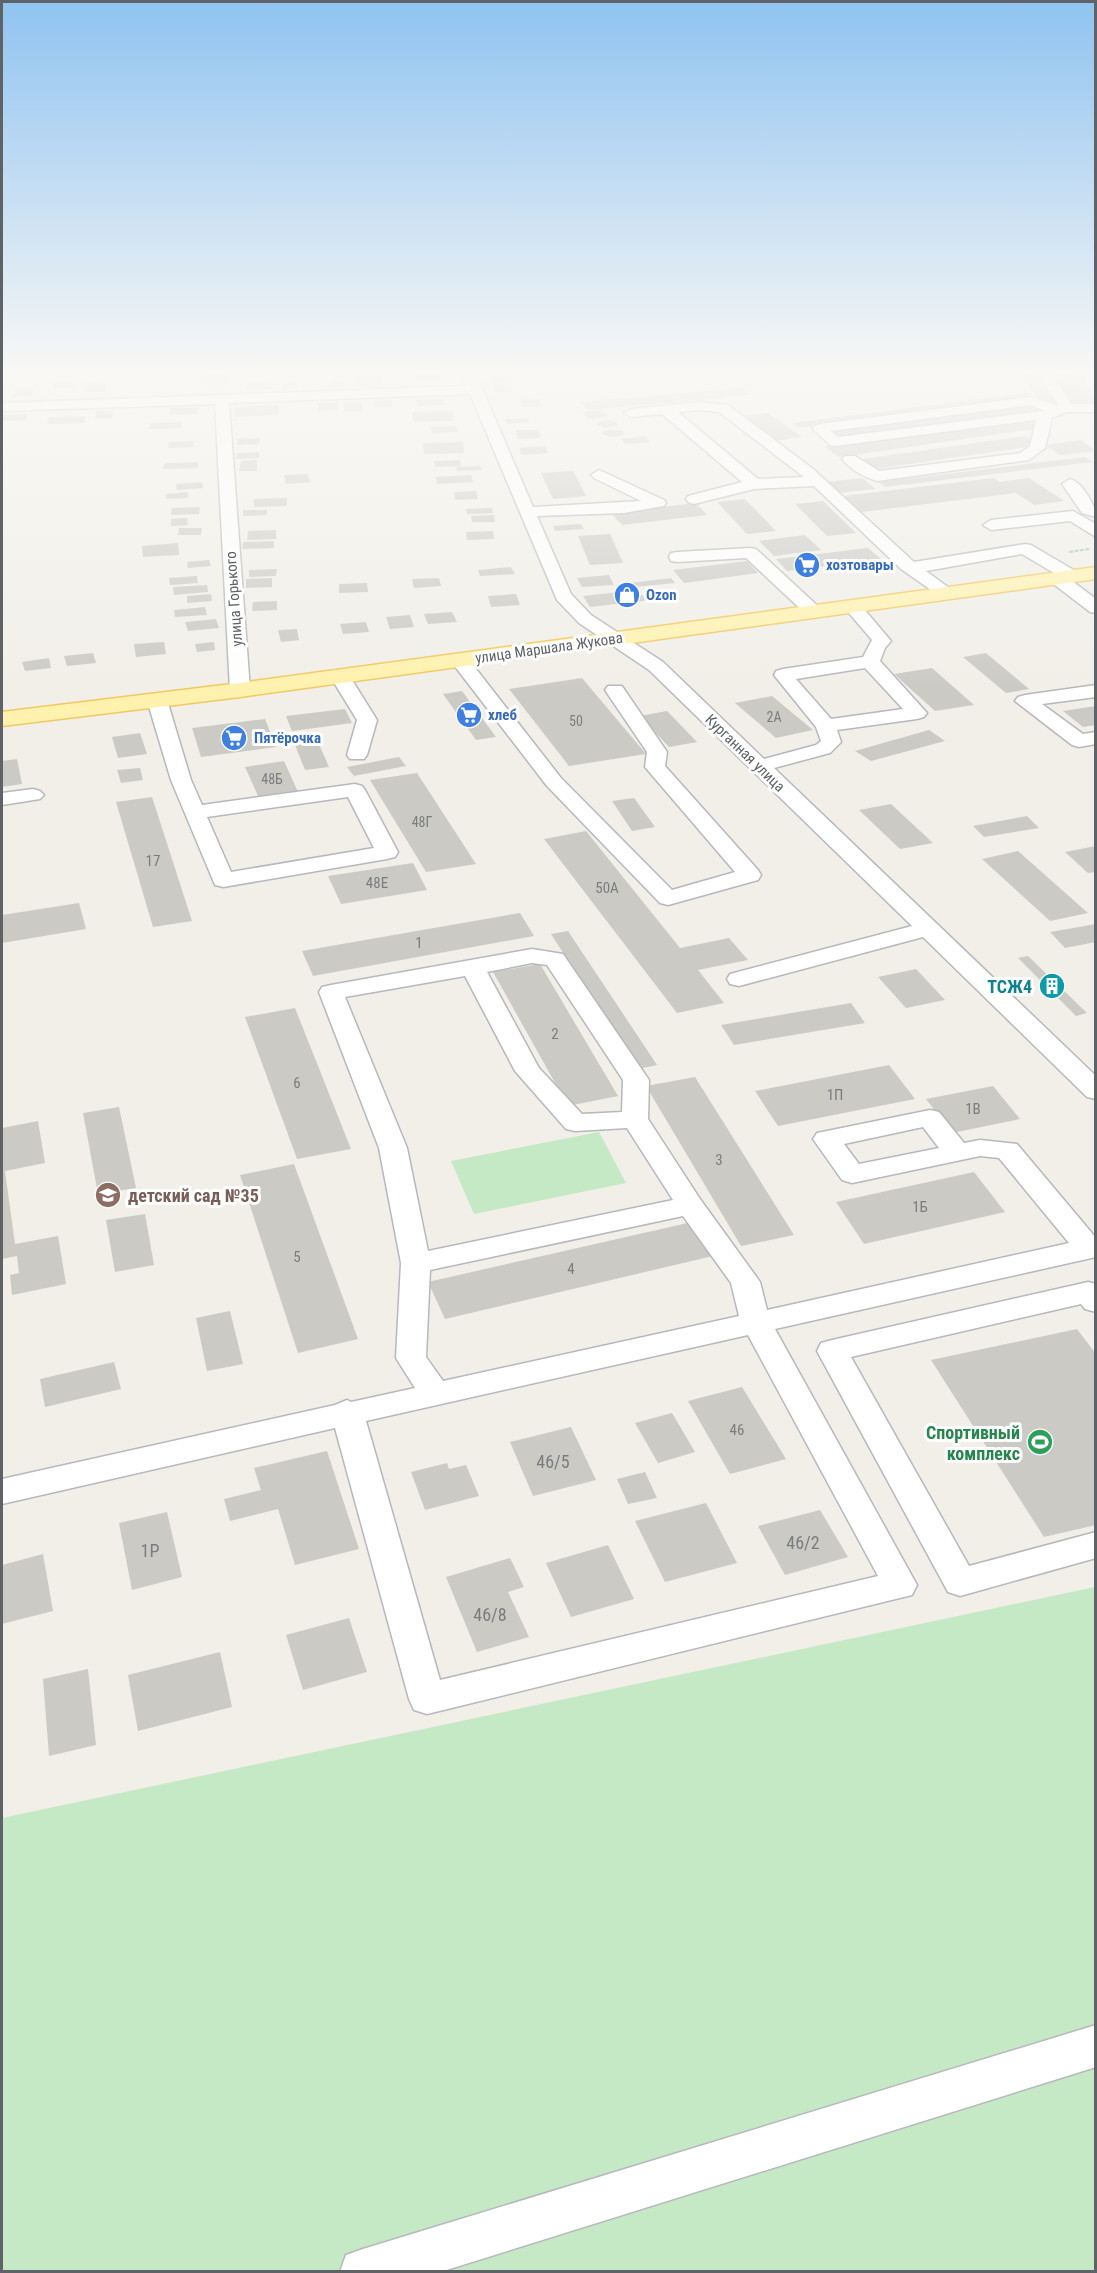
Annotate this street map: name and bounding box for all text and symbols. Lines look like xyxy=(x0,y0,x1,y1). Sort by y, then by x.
supermarket icon: хозтовары xyxy=(792,550,822,580)
street label: улица Горького xyxy=(222,551,246,647)
place label: хозтовары xyxy=(826,556,894,574)
shop icon: Ozon xyxy=(612,580,642,610)
place label: Ozon xyxy=(646,586,677,604)
street label: улица Маршала Жукова xyxy=(474,629,624,667)
supermarket icon: хлеб xyxy=(454,700,484,730)
place label: хлеб xyxy=(488,706,517,724)
house number: 2А xyxy=(767,709,781,725)
street label: Курганная улица xyxy=(701,710,789,796)
house number: 50 xyxy=(569,713,583,729)
supermarket icon: Пятёрочка xyxy=(219,723,249,753)
place label: Пятёрочка xyxy=(254,729,321,747)
house number: 48Б xyxy=(261,771,283,787)
house number: 48Г xyxy=(412,814,432,830)
house number: 17 xyxy=(146,852,160,870)
house number: 48Е xyxy=(366,874,388,892)
house number: 50А xyxy=(595,879,619,897)
house number: 1 xyxy=(415,934,423,952)
building icon: ТСЖ4 xyxy=(1037,971,1067,1001)
place label: ТСЖ4 xyxy=(987,976,1032,997)
house number: 2 xyxy=(551,1025,559,1043)
house number: 6 xyxy=(293,1074,301,1092)
house number: 1П xyxy=(827,1086,843,1104)
house number: 1В xyxy=(965,1100,981,1118)
house number: 3 xyxy=(715,1151,723,1169)
school or university icon: детский сад №35 xyxy=(93,1180,123,1210)
place label: детский сад №35 xyxy=(128,1185,259,1206)
house number: 1Б xyxy=(912,1198,928,1216)
house number: 5 xyxy=(293,1248,301,1266)
house number: 4 xyxy=(567,1260,575,1278)
house number: 46 xyxy=(730,1421,744,1439)
place label: Спортивный комплекс xyxy=(926,1422,1020,1464)
sports icon: Спортивный комплекс xyxy=(1025,1427,1055,1457)
house number: 46/5 xyxy=(536,1451,570,1472)
house number: 46/2 xyxy=(786,1532,820,1553)
house number: 1Р xyxy=(141,1540,159,1561)
house number: 46/8 xyxy=(473,1604,507,1625)

